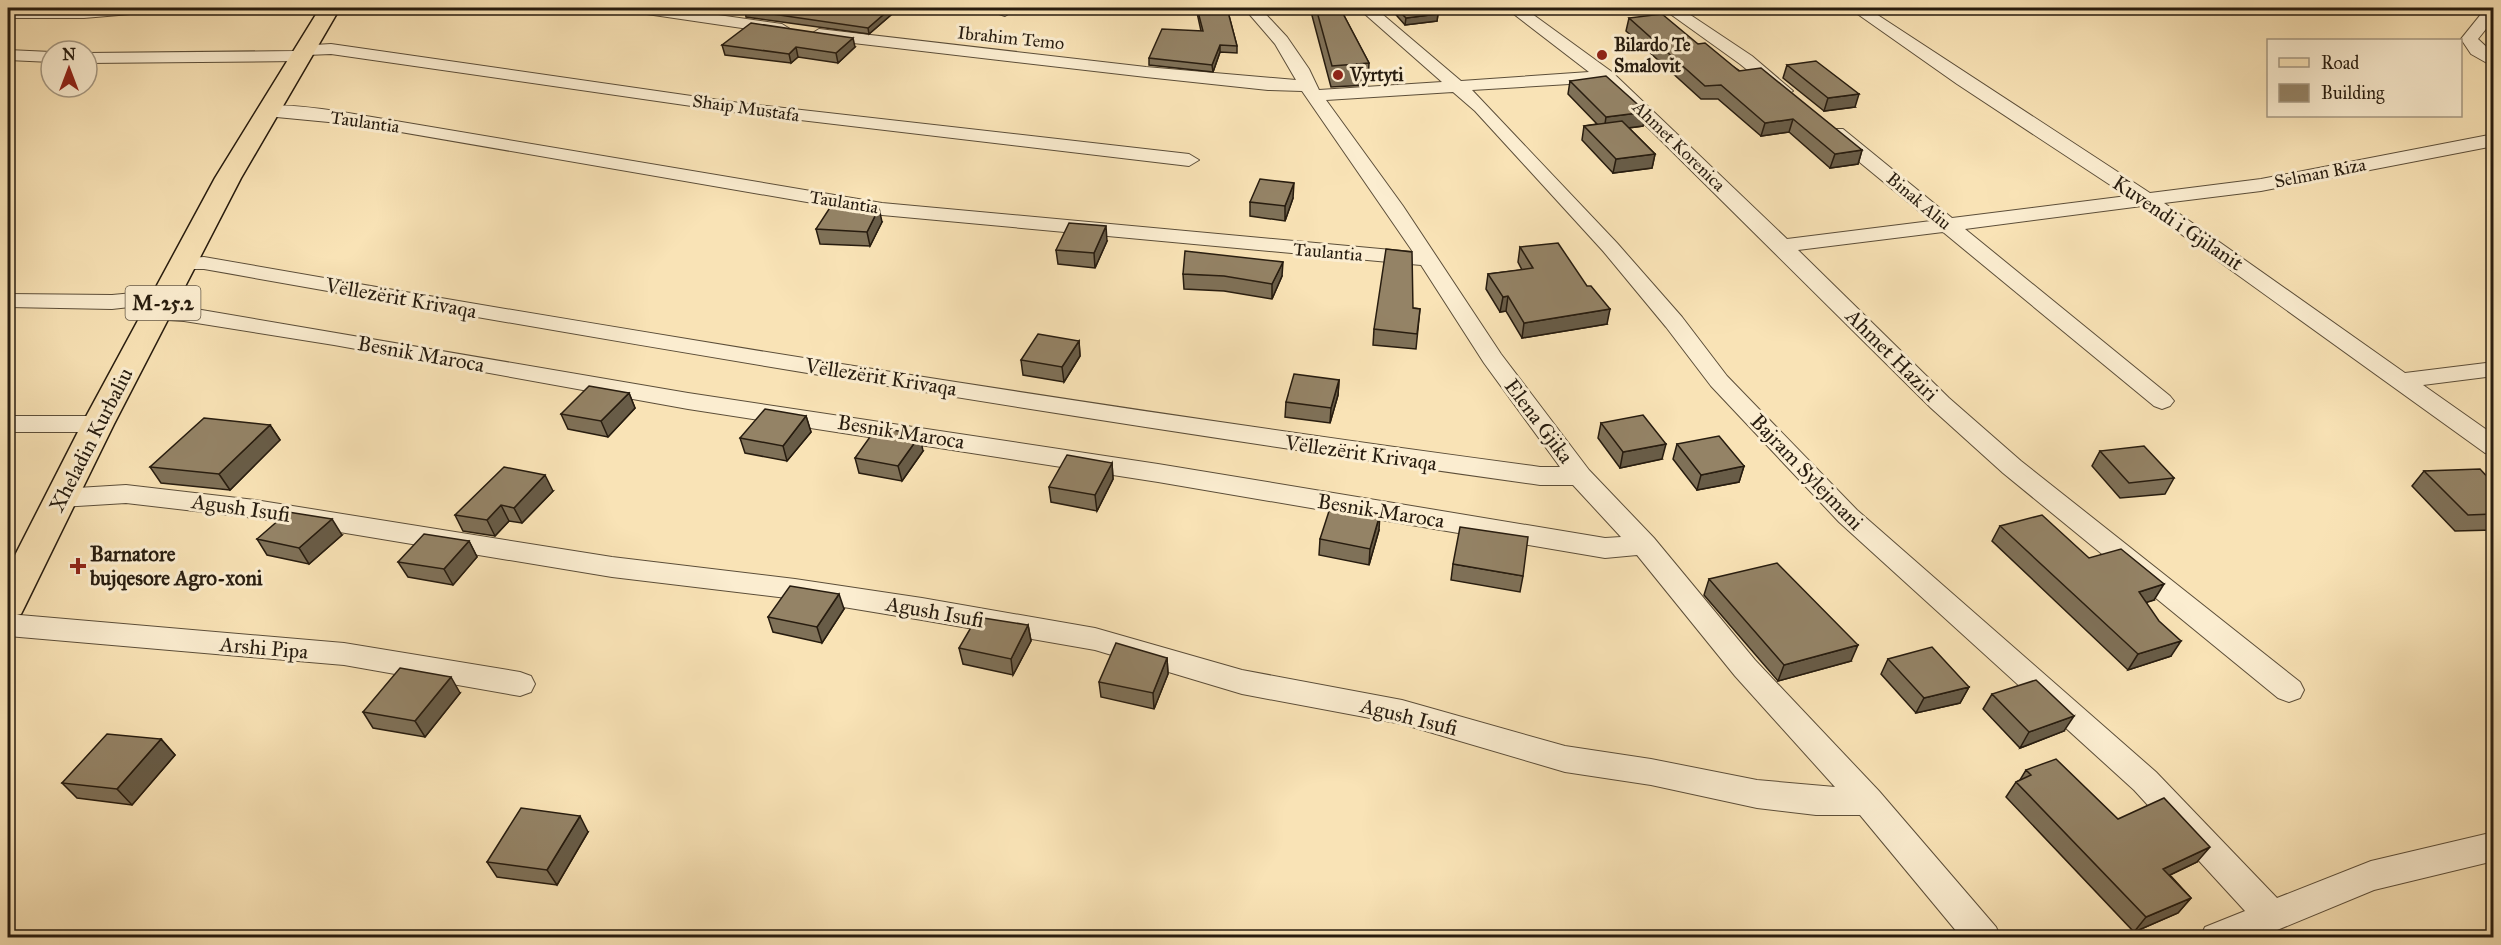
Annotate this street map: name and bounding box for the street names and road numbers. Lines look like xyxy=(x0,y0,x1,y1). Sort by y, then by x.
street label: Ibrahim Temo xyxy=(956,21,1066,55)
street label: Shaip Mustafa xyxy=(691,90,801,126)
street label: Ahmet Korenica xyxy=(1627,96,1730,196)
street label: Taulantia xyxy=(329,106,401,138)
street label: Selman Riza xyxy=(2272,153,2368,193)
street label: Binak Aliu xyxy=(1882,168,1956,235)
street label: Kuvendi i Gjilanit xyxy=(2108,170,2249,277)
street label: Taulantia xyxy=(808,186,880,218)
street label: Taulantia xyxy=(1292,238,1364,266)
street label: Vëllezërit Krivaqa xyxy=(322,272,479,324)
road number: M-25.2 xyxy=(126,286,201,320)
street label: Ahmet Haziri xyxy=(1840,303,1944,407)
street label: Besnik Maroca xyxy=(355,330,487,378)
street label: Vëllezërit Krivaqa xyxy=(802,352,959,402)
street label: Xheladin Kurbaliu xyxy=(43,363,139,517)
street label: Elena Gjika xyxy=(1499,374,1579,468)
street label: Bajram Sylejmani xyxy=(1745,408,1869,536)
street label: Besnik Maroca xyxy=(836,409,967,455)
street label: Vëllezërit Krivaqa xyxy=(1282,429,1439,477)
street label: Agush Isufi xyxy=(189,488,293,528)
street label: Besnik Maroca xyxy=(1316,488,1447,534)
street label: Agush Isufi xyxy=(883,590,987,634)
street label: Arshi Pipa xyxy=(218,631,309,665)
street label: Agush Isufi xyxy=(1357,692,1461,742)

